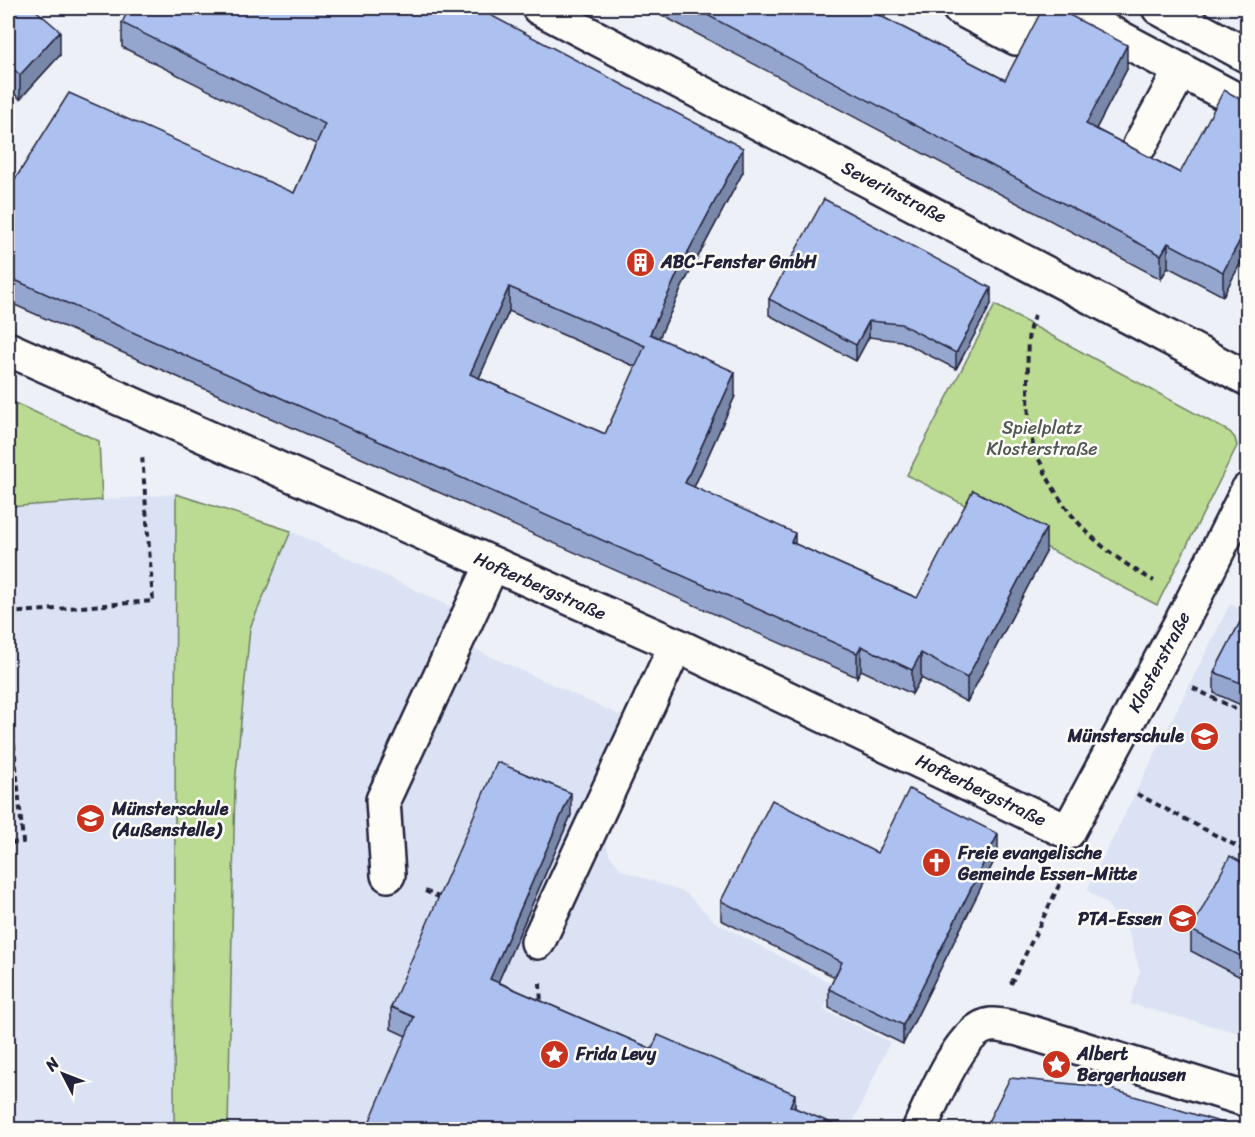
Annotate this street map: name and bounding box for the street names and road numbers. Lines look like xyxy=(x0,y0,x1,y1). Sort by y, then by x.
street label: Severinstraße xyxy=(836,152,952,232)
street label: Hofterbergstraße xyxy=(469,542,611,630)
street label: Klosterstraße xyxy=(1119,605,1199,719)
street label: Hofterbergstraße xyxy=(910,744,1052,836)

